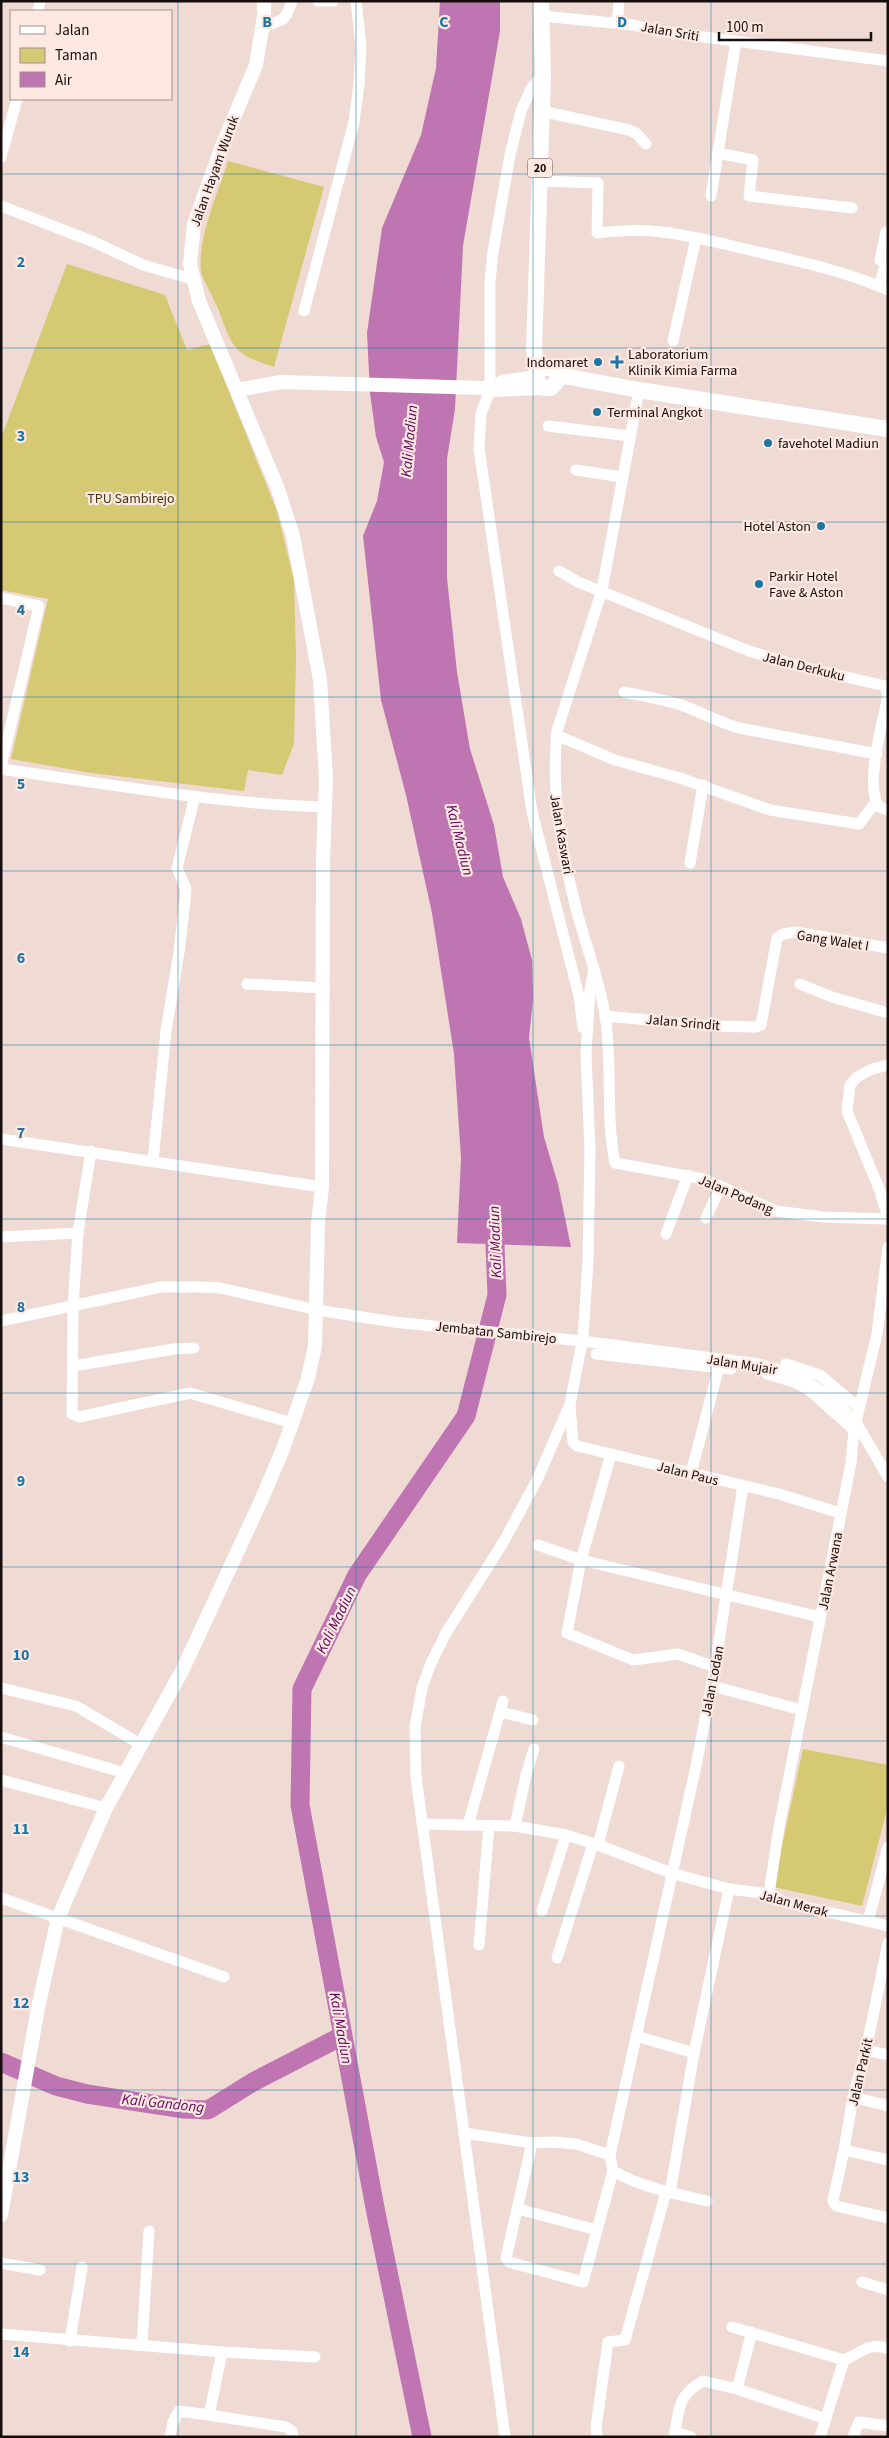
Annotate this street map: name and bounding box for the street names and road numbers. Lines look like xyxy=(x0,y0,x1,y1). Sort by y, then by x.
street label: Jalan Sriti xyxy=(639,17,701,47)
street label: Jalan Hayam Wuruk xyxy=(186,113,244,230)
road number: 20 xyxy=(528,158,552,178)
street label: Jalan Derkuku xyxy=(761,647,847,687)
street label: Jalan Kaswari xyxy=(544,792,578,876)
street label: Gang Walet I xyxy=(795,925,870,957)
street label: Jalan Srindit xyxy=(645,1010,721,1036)
street label: Jalan Podang xyxy=(695,1170,776,1220)
street label: Jembatan Sambirejo xyxy=(434,1317,557,1349)
street label: Jalan Mujair xyxy=(705,1350,779,1380)
street label: Jalan Paus xyxy=(655,1457,721,1491)
street label: Jalan Arwana xyxy=(814,1530,848,1612)
street label: Jalan Lodan xyxy=(696,1644,730,1718)
street label: Jalan Merak xyxy=(757,1885,830,1923)
street label: Jalan Parkit xyxy=(843,2036,879,2108)

